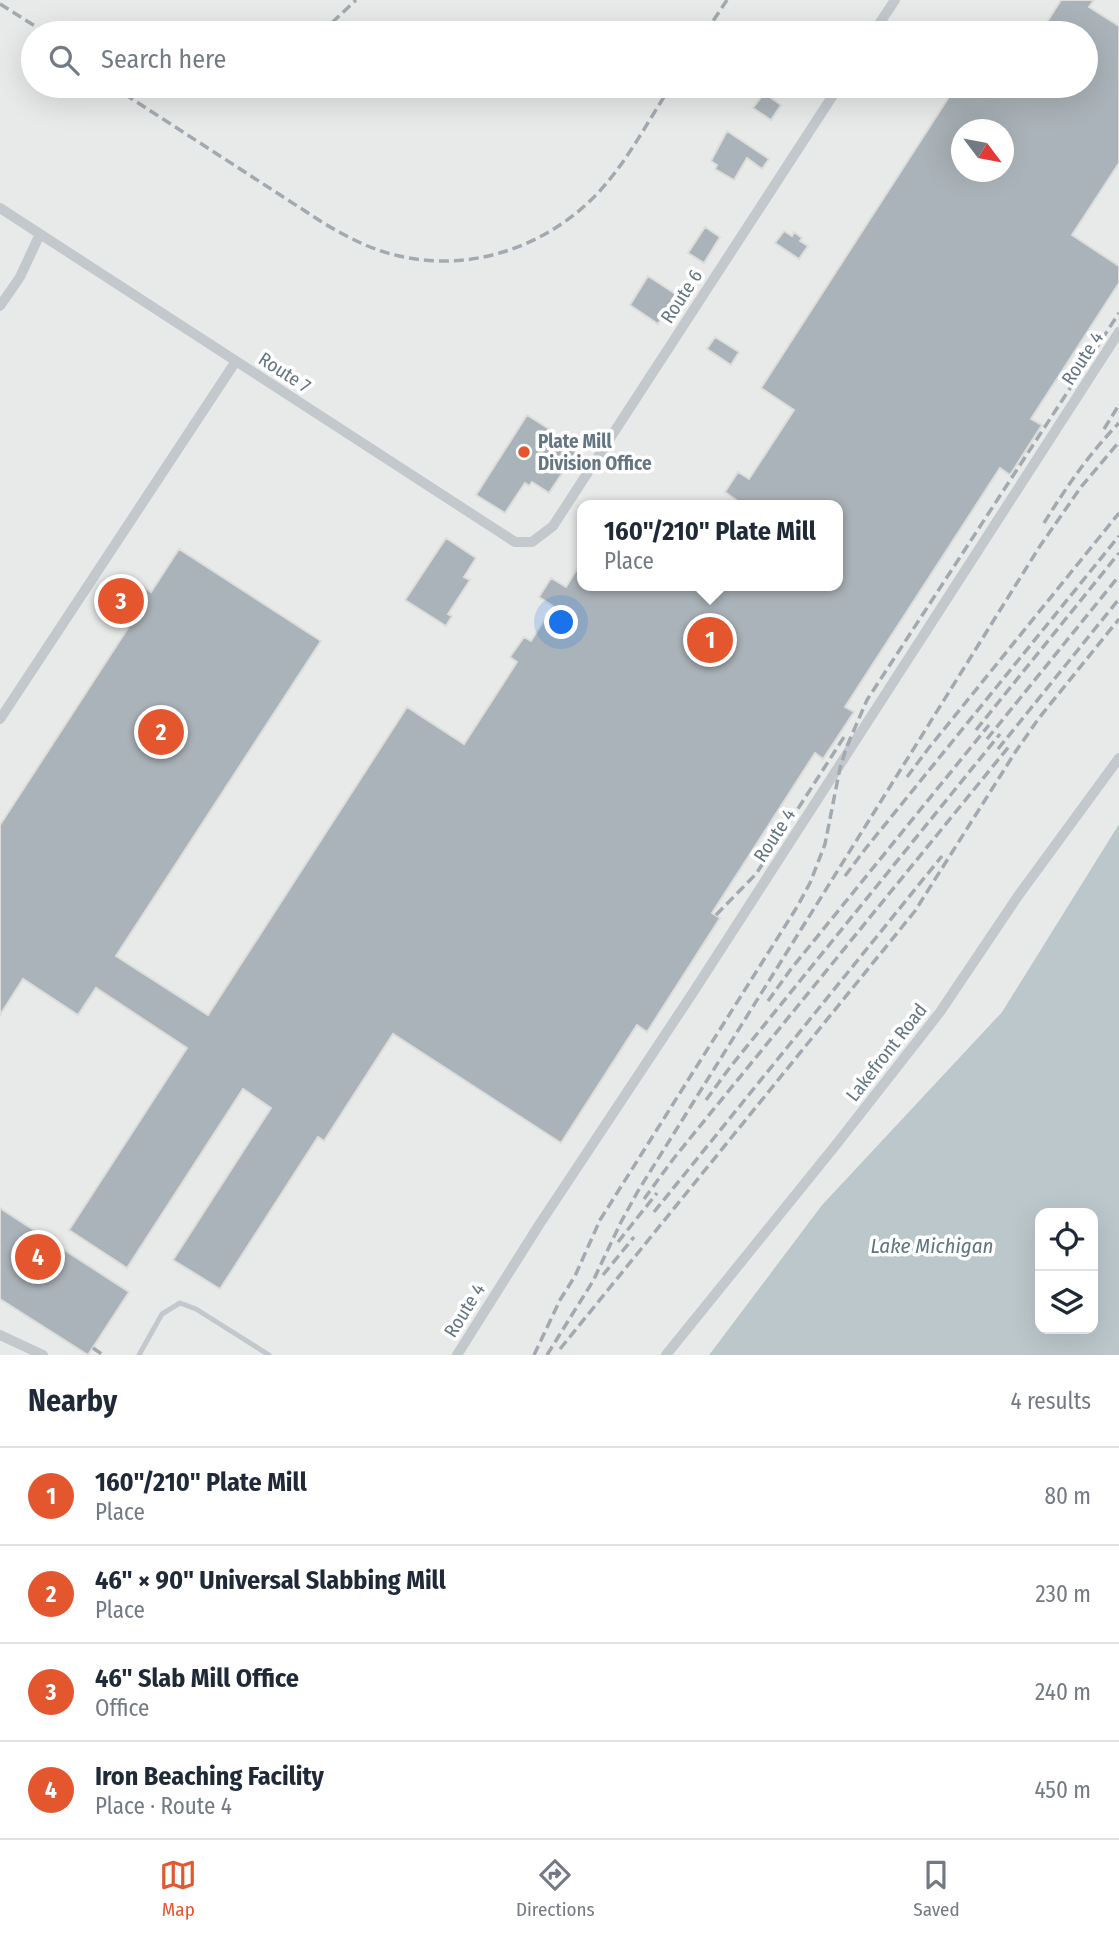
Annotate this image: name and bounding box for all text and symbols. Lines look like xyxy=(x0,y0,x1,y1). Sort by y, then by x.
search box xyxy=(21,21,1098,98)
icon: search xyxy=(45,41,83,79)
text: Search here xyxy=(101,44,226,75)
north arrow xyxy=(951,119,1014,182)
street label: Route 6 xyxy=(656,265,707,327)
street label: Route 4 xyxy=(1057,327,1108,389)
street label: Route 7 xyxy=(254,347,315,398)
place label: Plate Mill Division Office xyxy=(538,430,652,475)
marker: Plate Mill Division Office xyxy=(516,444,532,460)
popup xyxy=(577,500,843,591)
text: 160"/210" Plate Mill xyxy=(604,516,816,547)
text: Place xyxy=(604,547,654,575)
pin: 3 xyxy=(98,575,144,627)
your location xyxy=(544,605,578,639)
pin: 1 xyxy=(687,614,733,666)
pin: 2 xyxy=(138,706,184,758)
street label: Route 4 xyxy=(749,804,800,866)
street label: Lakefront Road xyxy=(841,999,932,1106)
map controls xyxy=(1035,1208,1098,1334)
button: locate xyxy=(1035,1208,1098,1271)
pin: 4 xyxy=(15,1231,61,1283)
water label: Lake Michigan xyxy=(870,1233,994,1259)
button: layers xyxy=(1035,1271,1098,1334)
street label: Route 4 xyxy=(439,1279,490,1341)
text: Nearby xyxy=(28,1383,117,1419)
text: 4 results xyxy=(1010,1387,1091,1415)
text: 160"/210" Plate Mill xyxy=(95,1467,307,1498)
text: 1 xyxy=(46,1482,56,1510)
text: 80 m xyxy=(1044,1482,1091,1510)
text: Place xyxy=(95,1498,145,1526)
text: 46" × 90" Universal Slabbing Mill xyxy=(95,1565,446,1596)
text: 2 xyxy=(46,1580,56,1608)
text: 230 m xyxy=(1035,1580,1091,1608)
text: Place xyxy=(95,1596,145,1624)
text: 46" Slab Mill Office xyxy=(95,1663,299,1694)
text: 3 xyxy=(46,1678,56,1706)
text: 240 m xyxy=(1035,1678,1091,1706)
text: Office xyxy=(95,1694,149,1722)
text: Iron Beaching Facility xyxy=(95,1761,324,1792)
text: 4 xyxy=(45,1776,57,1804)
text: 450 m xyxy=(1034,1776,1091,1804)
text: Place · Route 4 xyxy=(95,1792,232,1820)
tab: Map xyxy=(159,1856,197,1921)
tab: Directions xyxy=(516,1856,595,1921)
tab: Saved xyxy=(913,1856,960,1921)

